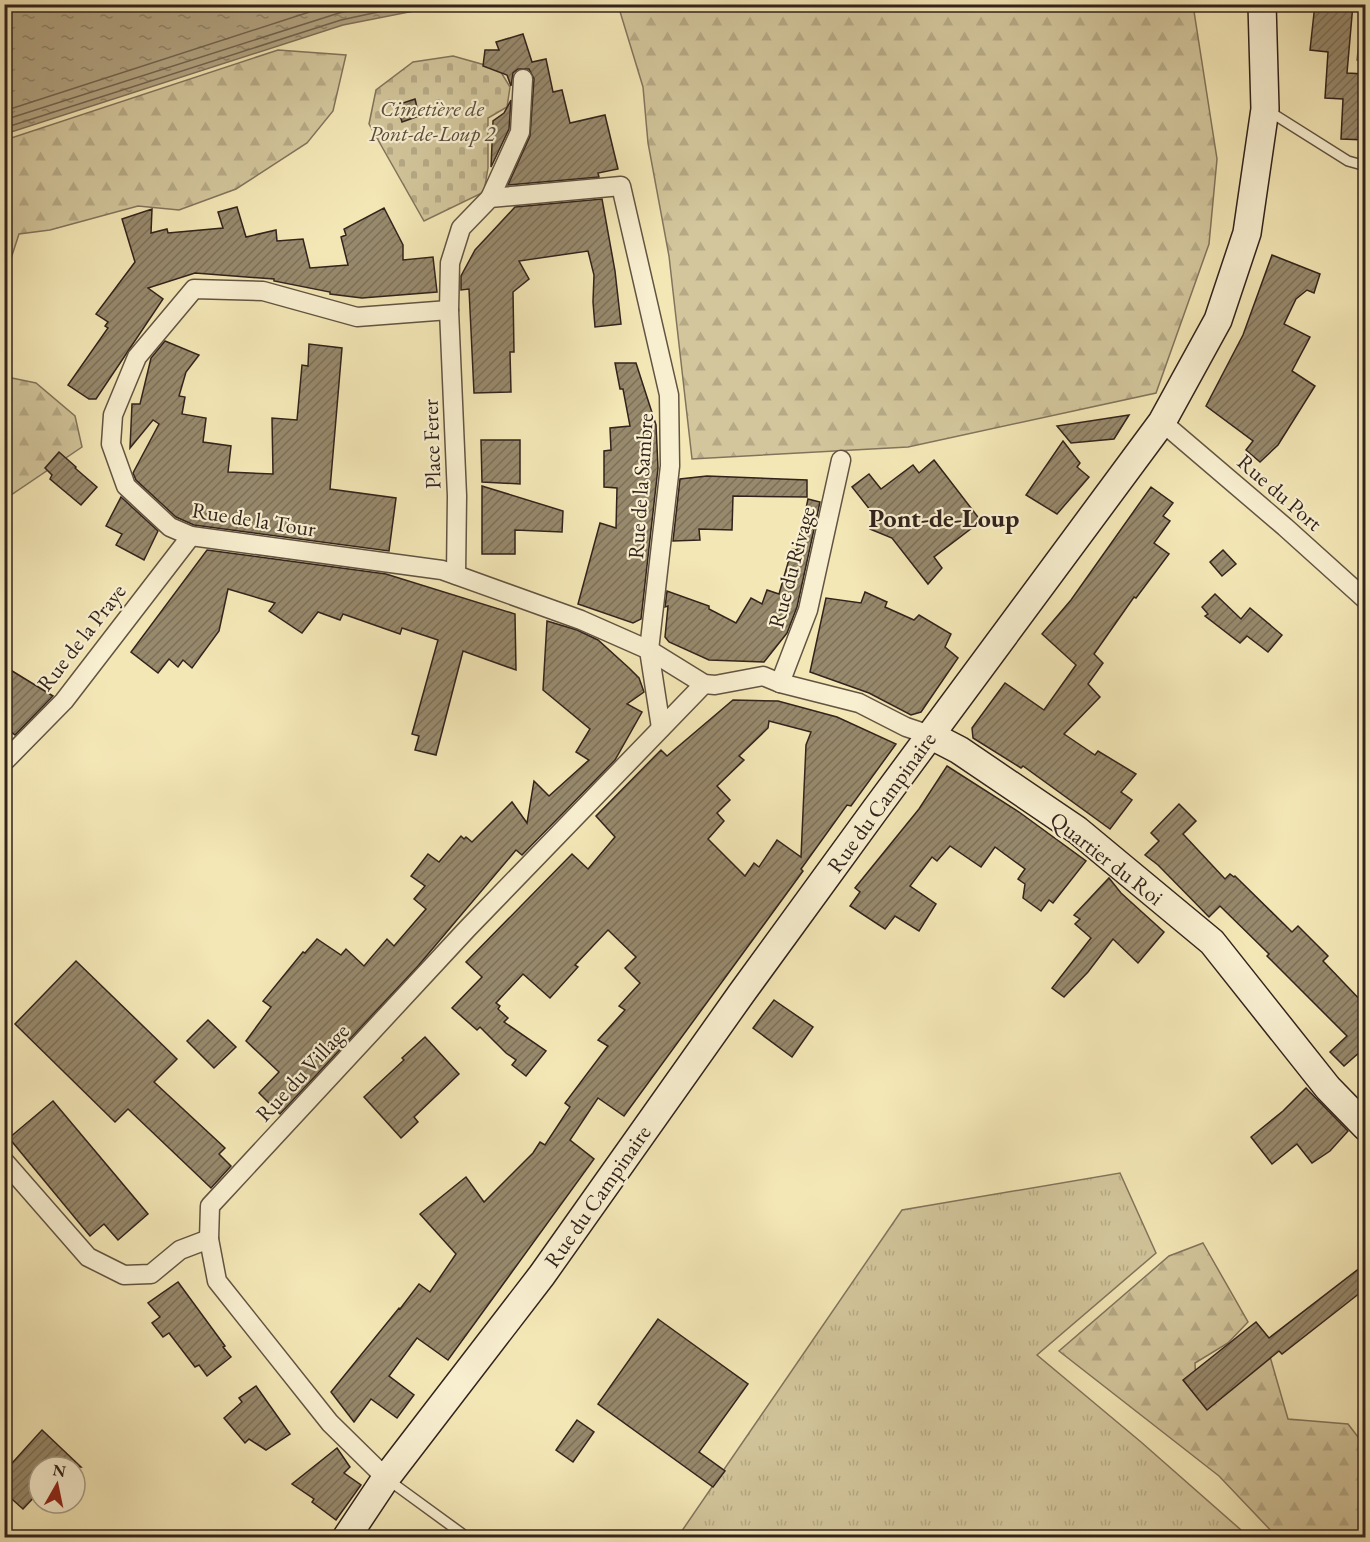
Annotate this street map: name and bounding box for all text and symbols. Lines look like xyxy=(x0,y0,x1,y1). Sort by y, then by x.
park label: Cimetière de Pont-de-Loup 2 xyxy=(369,94,497,148)
street label: Place Ferer xyxy=(415,398,448,490)
street label: Rue de la Sambre xyxy=(621,412,660,560)
street label: Rue du Port xyxy=(1231,447,1328,537)
street label: Rue de la Tour xyxy=(190,495,319,544)
district label: Pont-de-Loup xyxy=(869,501,1019,535)
street label: Rue du Rivage xyxy=(761,503,822,631)
street label: Rue de la Praye xyxy=(30,577,133,697)
street label: Rue du Campinaire xyxy=(820,726,943,879)
street label: Quartier du Roi xyxy=(1044,805,1169,912)
street label: Rue du Village xyxy=(249,1017,356,1128)
street label: Rue du Campinaire xyxy=(538,1119,658,1273)
north arrow xyxy=(27,1455,87,1515)
text: N xyxy=(51,1459,67,1482)

